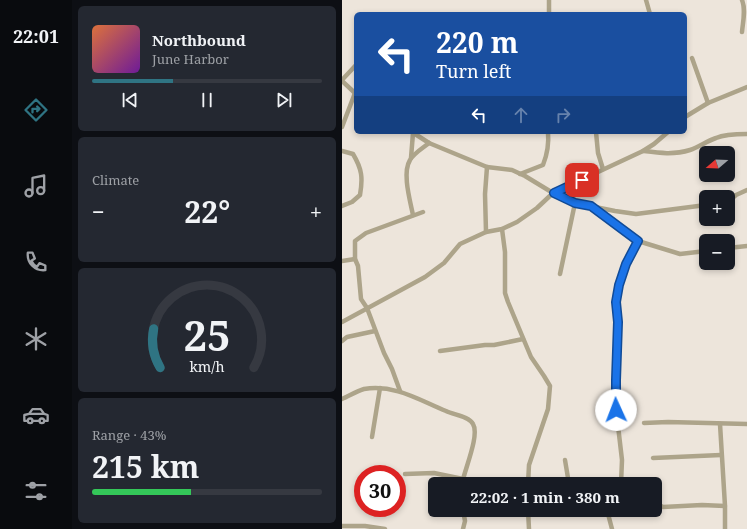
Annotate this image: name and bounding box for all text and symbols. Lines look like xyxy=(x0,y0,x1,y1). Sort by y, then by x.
text: 220 m xyxy=(436,23,518,61)
text: 22:01 xyxy=(13,24,59,48)
icon: left xyxy=(370,28,422,80)
text: Northbound xyxy=(152,30,246,50)
text: June Harbor xyxy=(152,50,229,68)
text: Turn left xyxy=(436,59,511,83)
icon: previous xyxy=(119,89,141,111)
icon: pause xyxy=(196,89,218,111)
icon: next xyxy=(273,89,295,111)
icon: directions xyxy=(22,96,50,124)
icon: left xyxy=(468,104,490,126)
icon: ahead xyxy=(510,104,532,126)
icon: right xyxy=(552,104,574,126)
north arrow xyxy=(699,146,735,182)
map controls xyxy=(699,146,735,270)
pin xyxy=(565,163,599,197)
icon: arrive xyxy=(571,169,593,191)
text: Climate xyxy=(92,171,139,189)
icon: music xyxy=(22,172,50,200)
button: + xyxy=(699,190,735,226)
text: 22° xyxy=(184,191,230,232)
text: − xyxy=(92,196,105,226)
text: + xyxy=(310,196,322,226)
button: − xyxy=(699,234,735,270)
icon: phone xyxy=(22,248,50,276)
text: 25 xyxy=(183,307,231,363)
icon: climate xyxy=(22,325,50,353)
text: km/h xyxy=(189,356,225,375)
position arrow xyxy=(595,389,637,431)
icon: car xyxy=(22,401,50,429)
text: Range · 43% xyxy=(92,426,166,444)
text: 215 km xyxy=(92,446,199,487)
speed limit sign: 30 xyxy=(354,465,406,517)
icon: filters xyxy=(22,477,50,505)
text: 22:02 · 1 min · 380 m xyxy=(470,487,620,507)

